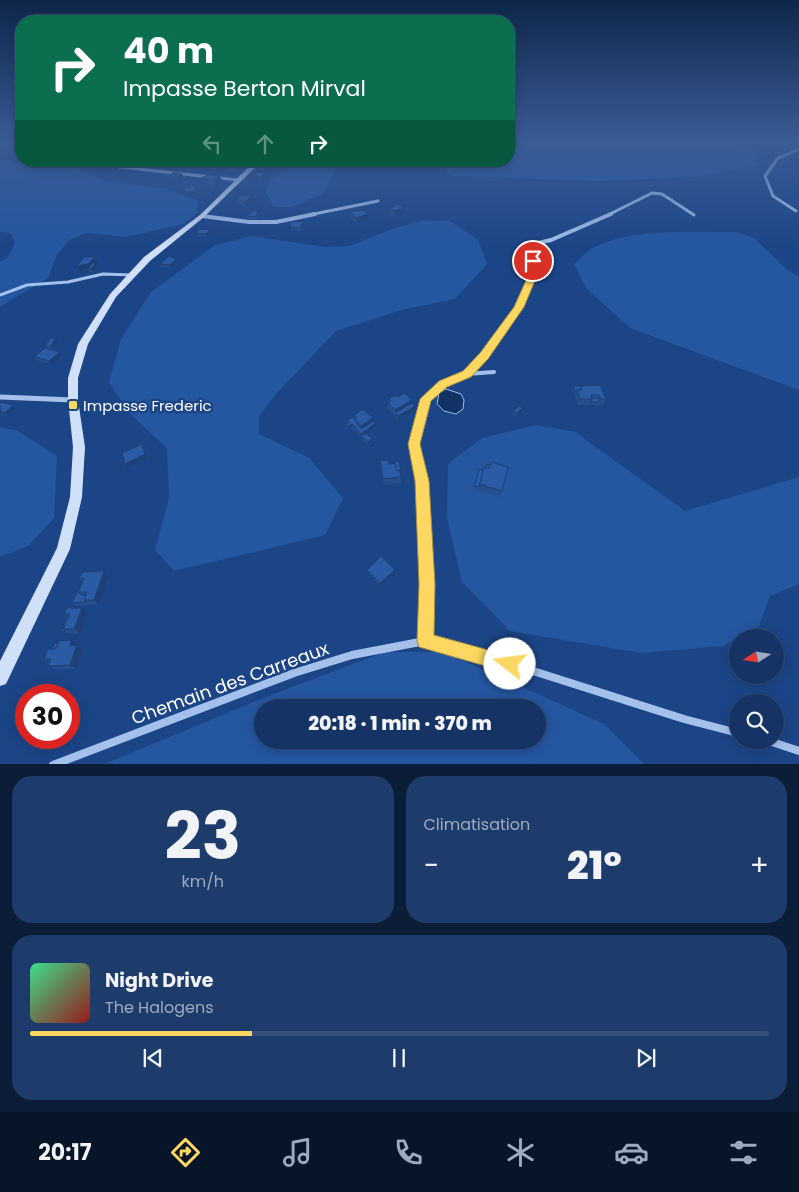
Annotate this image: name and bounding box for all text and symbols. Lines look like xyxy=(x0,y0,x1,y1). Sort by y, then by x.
text: 40 m xyxy=(123,26,214,75)
icon: right xyxy=(40,35,105,100)
text: Impasse Berton Mirval xyxy=(123,73,366,104)
icon: left xyxy=(198,130,226,158)
icon: ahead xyxy=(251,130,279,158)
icon: right xyxy=(304,130,332,158)
pin xyxy=(512,240,554,282)
icon: arrive xyxy=(519,247,547,275)
place label: Impasse Frederic xyxy=(83,395,212,416)
marker: Impasse Frederic xyxy=(67,399,79,411)
north arrow xyxy=(729,629,784,684)
map controls xyxy=(729,629,784,749)
street label: Chemain des Carreaux xyxy=(128,635,333,730)
position arrow xyxy=(483,637,535,689)
speed limit sign: 30 xyxy=(15,684,80,749)
button: search xyxy=(729,694,784,749)
text: 20:18 · 1 min · 370 m xyxy=(308,710,492,737)
text: 23 xyxy=(165,791,241,882)
text: Climatisation xyxy=(424,813,530,836)
text: 21° xyxy=(567,839,622,892)
text: − xyxy=(424,846,439,885)
text: + xyxy=(750,846,769,885)
text: km/h xyxy=(181,870,224,893)
text: Night Drive xyxy=(105,967,214,994)
text: The Halogens xyxy=(105,996,213,1019)
icon: previous xyxy=(139,1044,167,1072)
icon: pause xyxy=(385,1044,413,1072)
icon: next xyxy=(632,1044,660,1072)
icon: directions xyxy=(168,1135,203,1170)
icon: music xyxy=(280,1135,315,1170)
icon: phone xyxy=(391,1135,426,1170)
icon: climate xyxy=(503,1135,538,1170)
icon: car xyxy=(614,1135,649,1170)
icon: filters xyxy=(726,1135,761,1170)
text: 20:17 xyxy=(38,1137,91,1168)

